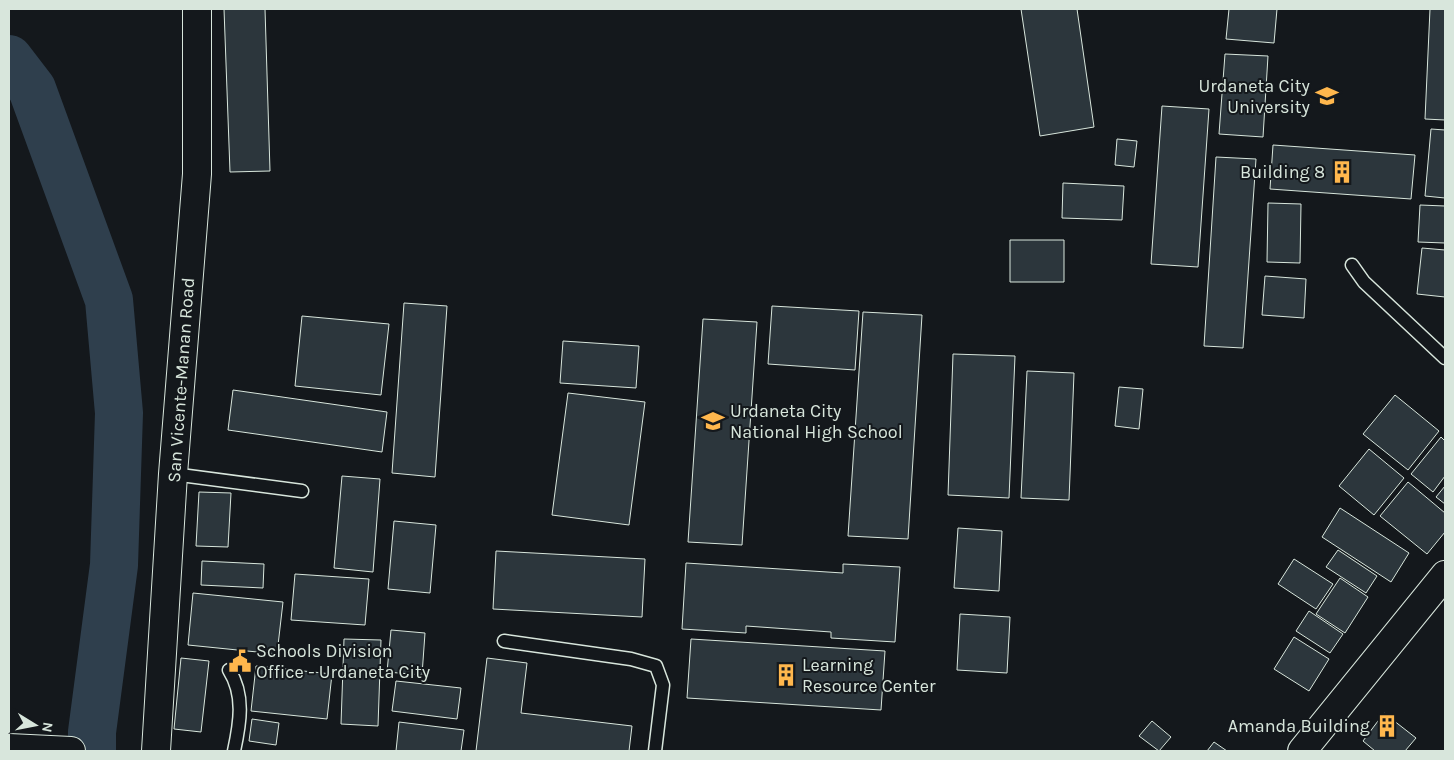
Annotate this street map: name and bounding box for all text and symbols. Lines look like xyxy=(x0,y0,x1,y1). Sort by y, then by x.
place label: Urdaneta City University xyxy=(1199,75,1311,118)
school or university icon: Urdaneta City University xyxy=(1314,83,1340,109)
building icon: Building 8 xyxy=(1329,159,1355,185)
place label: Building 8 xyxy=(1240,161,1325,183)
street label: San Vicente-Manan Road xyxy=(163,277,199,483)
place label: Urdaneta City National High School xyxy=(730,400,903,443)
school or university icon: Urdaneta City National High School xyxy=(700,408,726,434)
place label: Schools Division Office - Urdaneta City xyxy=(256,640,431,683)
public building icon: Schools Division Office - Urdaneta City xyxy=(227,648,253,674)
place label: Learning Resource Center xyxy=(802,654,936,697)
building icon: Learning Resource Center xyxy=(773,662,799,688)
north arrow xyxy=(10,700,60,750)
building icon: Amanda Building xyxy=(1374,713,1400,739)
place label: Amanda Building xyxy=(1228,715,1370,737)
text: N xyxy=(38,721,57,734)

